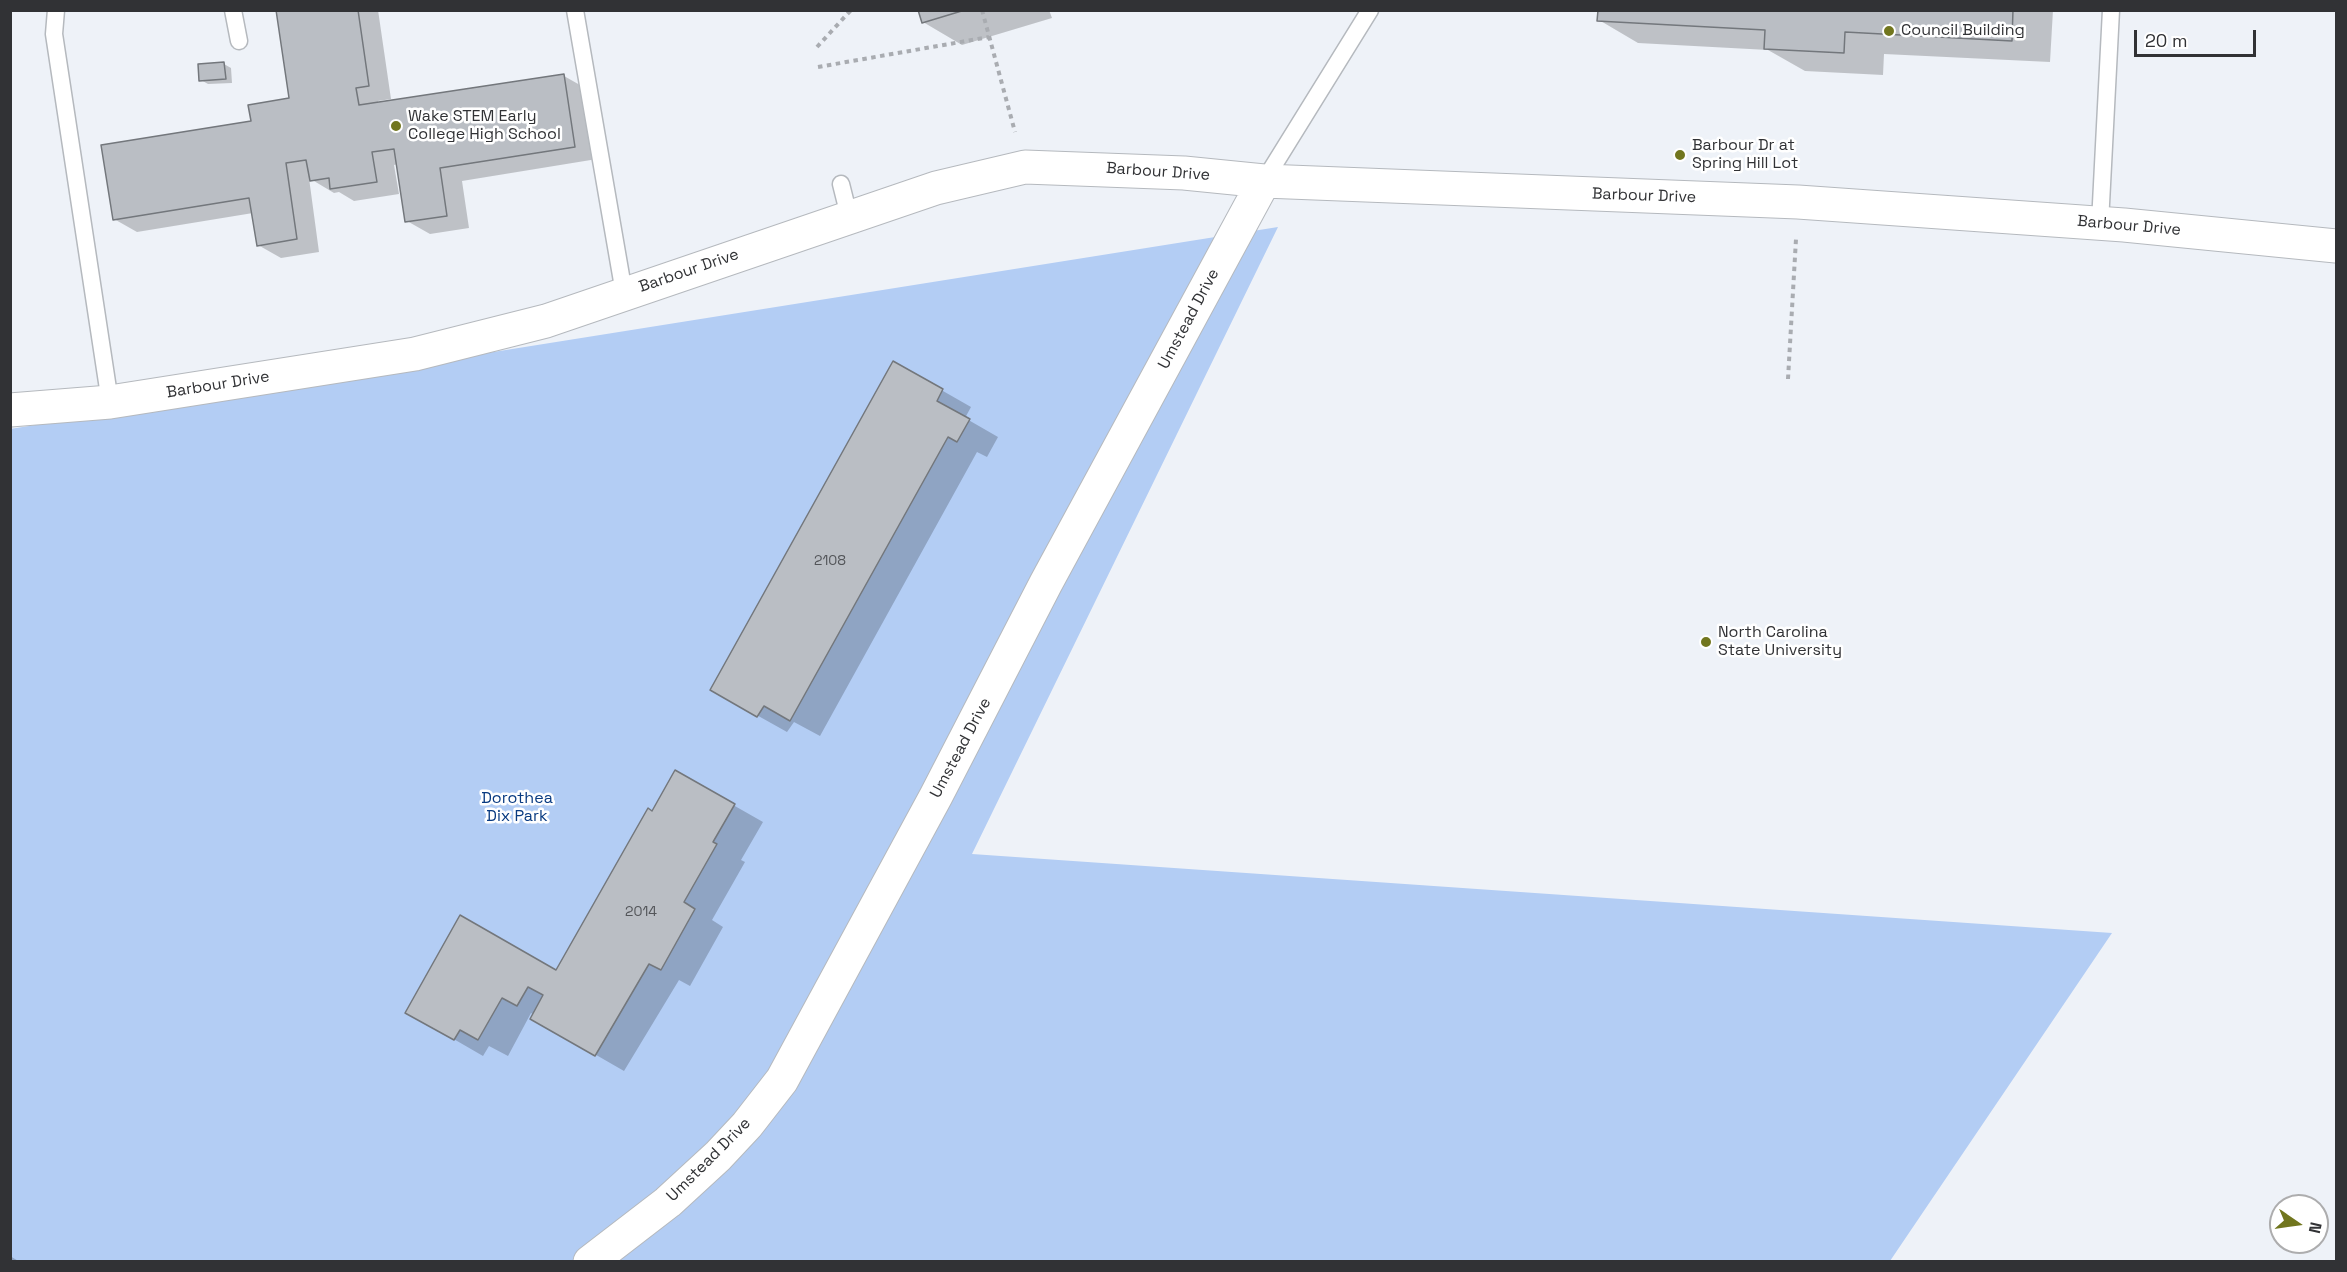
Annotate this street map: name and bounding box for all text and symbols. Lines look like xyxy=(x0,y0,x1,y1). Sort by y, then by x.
scale bar xyxy=(2137,18,2258,56)
place label: Council Building xyxy=(1901,21,2025,41)
marker: Council Building xyxy=(1882,24,1896,38)
text: 20 m xyxy=(2145,29,2188,52)
place label: Wake STEM Early College High School xyxy=(408,107,561,145)
marker: Wake STEM Early College High School xyxy=(389,119,403,133)
place label: Barbour Dr at Spring Hill Lot xyxy=(1692,136,1798,174)
marker: Barbour Dr at Spring Hill Lot xyxy=(1673,148,1687,162)
street label: Barbour Drive xyxy=(1105,159,1211,185)
street label: Barbour Drive xyxy=(1592,185,1696,207)
street label: Barbour Drive xyxy=(2076,212,2182,240)
street label: Barbour Drive xyxy=(637,245,741,297)
street label: Umstead Drive xyxy=(1154,266,1224,372)
street label: Barbour Drive xyxy=(165,367,271,403)
house number: 2108 xyxy=(814,553,846,569)
place label: North Carolina State University xyxy=(1718,623,1842,661)
marker: North Carolina State University xyxy=(1699,635,1713,649)
street label: Umstead Drive xyxy=(926,695,996,801)
park label: Dorothea Dix Park xyxy=(481,789,553,827)
house number: 2014 xyxy=(625,904,657,920)
street label: Umstead Drive xyxy=(663,1114,755,1206)
north arrow xyxy=(2269,1194,2329,1254)
text: N xyxy=(2304,1220,2327,1235)

